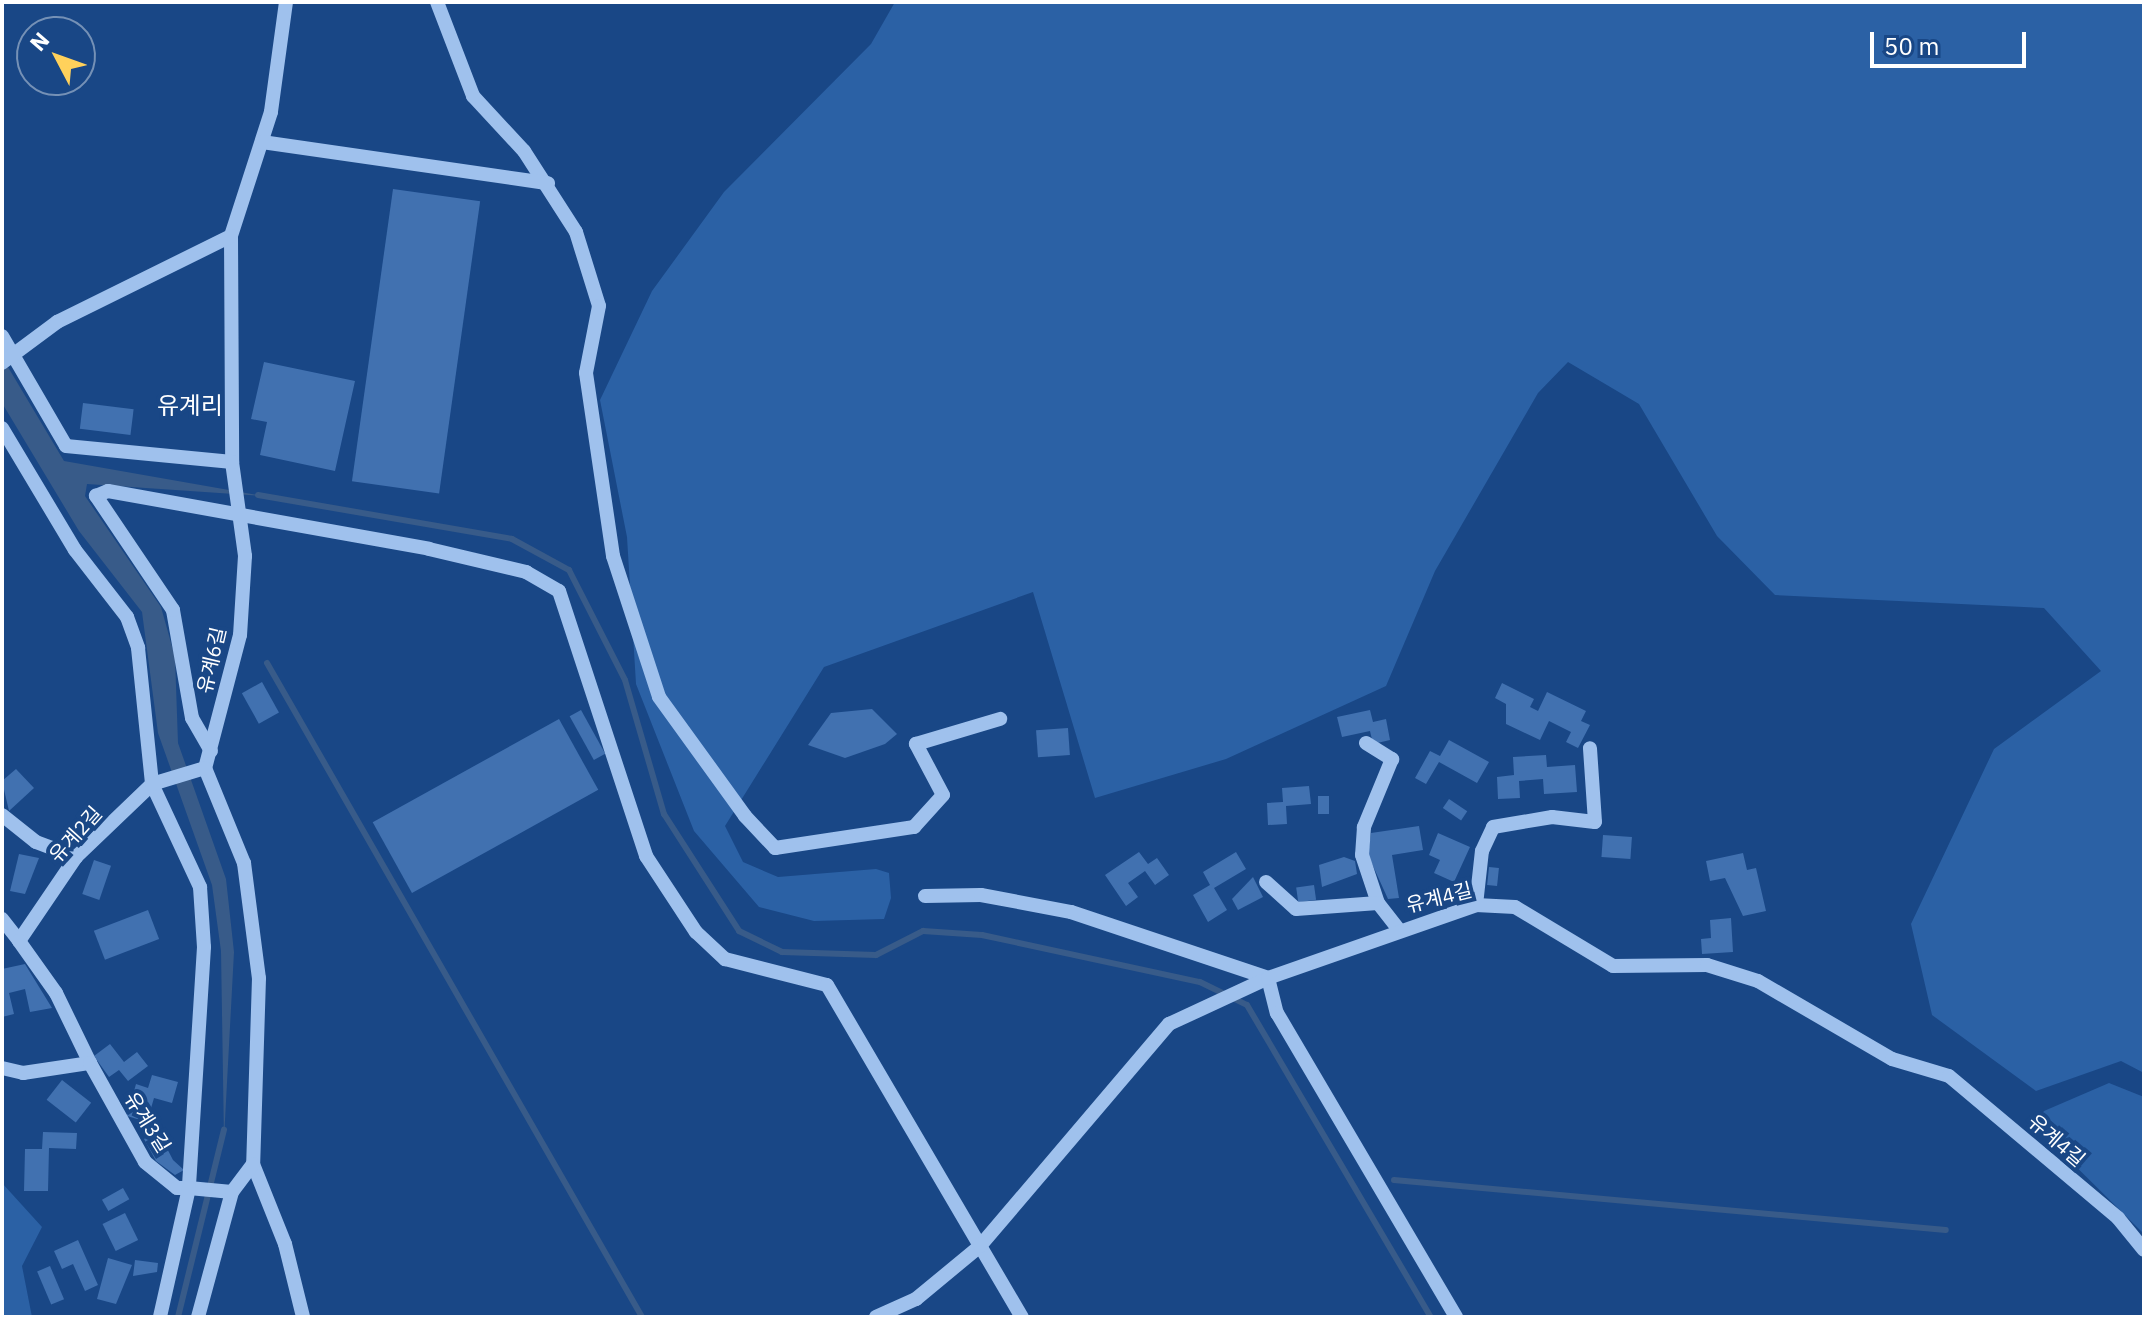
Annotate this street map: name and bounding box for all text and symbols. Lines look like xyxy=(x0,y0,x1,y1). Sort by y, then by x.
north arrow xyxy=(16,16,96,96)
scale bar xyxy=(1874,16,2030,66)
text: N xyxy=(23,26,55,57)
text: 50 m xyxy=(1884,30,1939,62)
district label: 유계리 xyxy=(157,392,223,420)
street label: 유계6길 xyxy=(192,625,230,695)
street label: 유계2길 xyxy=(44,801,106,867)
street label: 유계4길 xyxy=(1403,877,1475,917)
street label: 유계3길 xyxy=(120,1087,176,1157)
street label: 유계4길 xyxy=(2024,1109,2090,1171)

